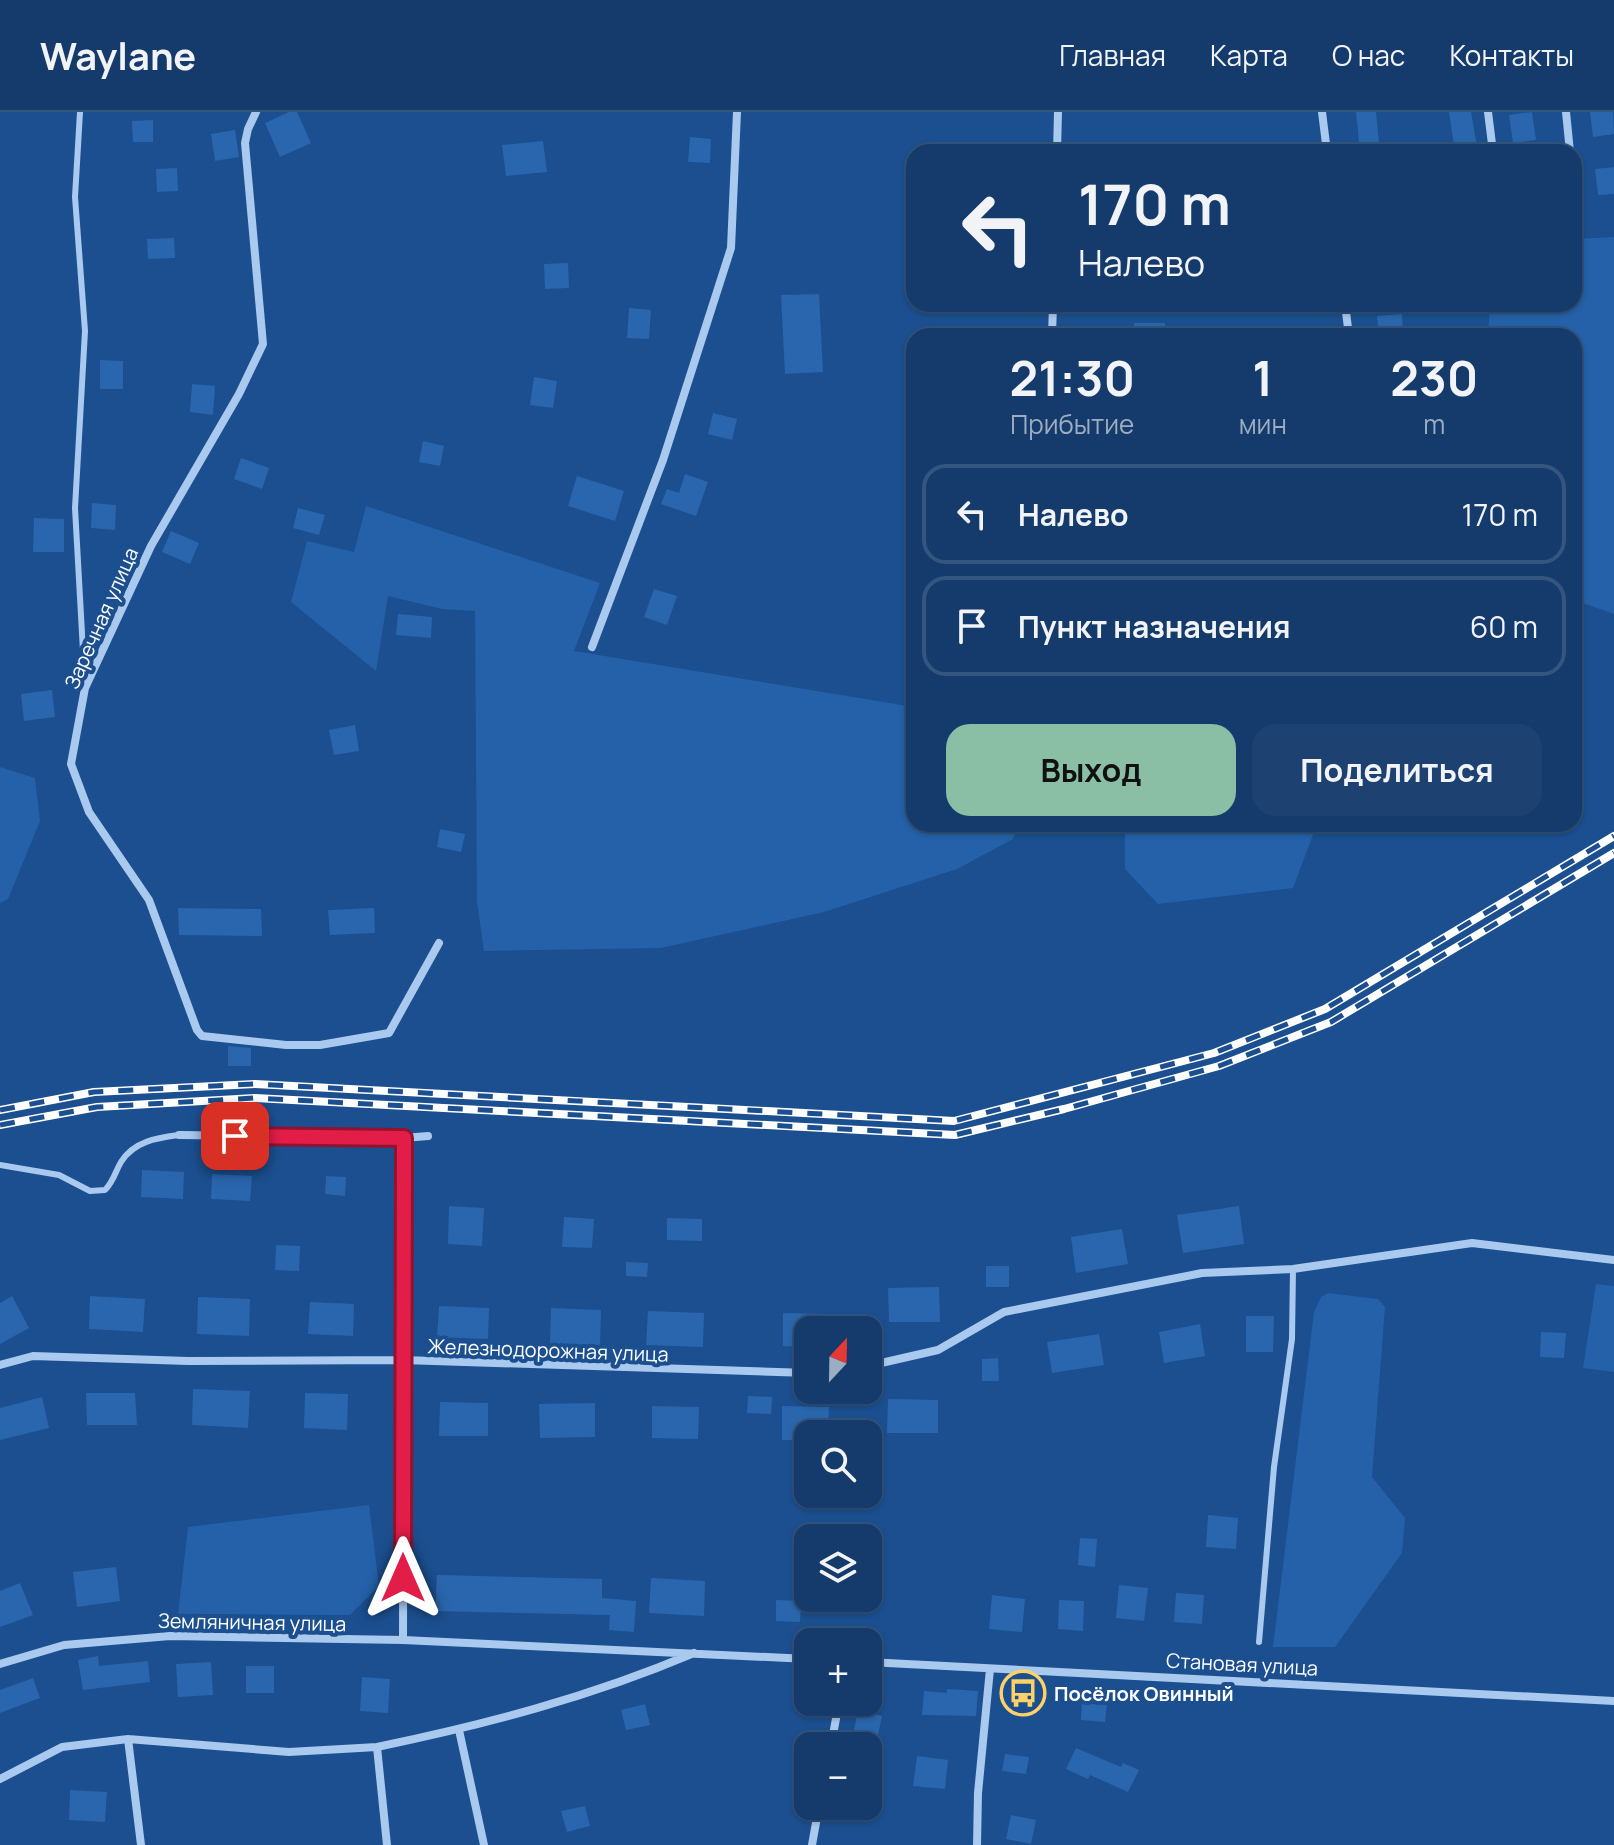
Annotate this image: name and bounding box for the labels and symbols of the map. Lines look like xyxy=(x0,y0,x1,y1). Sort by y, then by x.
street label: Заречная улица xyxy=(58,543,144,693)
pin xyxy=(201,1102,269,1170)
north arrow xyxy=(794,1316,882,1404)
street label: Железнодорожная улица xyxy=(427,1332,669,1368)
position arrow xyxy=(361,1536,445,1620)
street label: Земляничная улица xyxy=(158,1607,346,1637)
street label: Становая улица xyxy=(1165,1647,1319,1681)
bus stop icon: Посёлок Овинный xyxy=(999,1669,1047,1717)
place label: Посёлок Овинный xyxy=(1054,1680,1234,1707)

